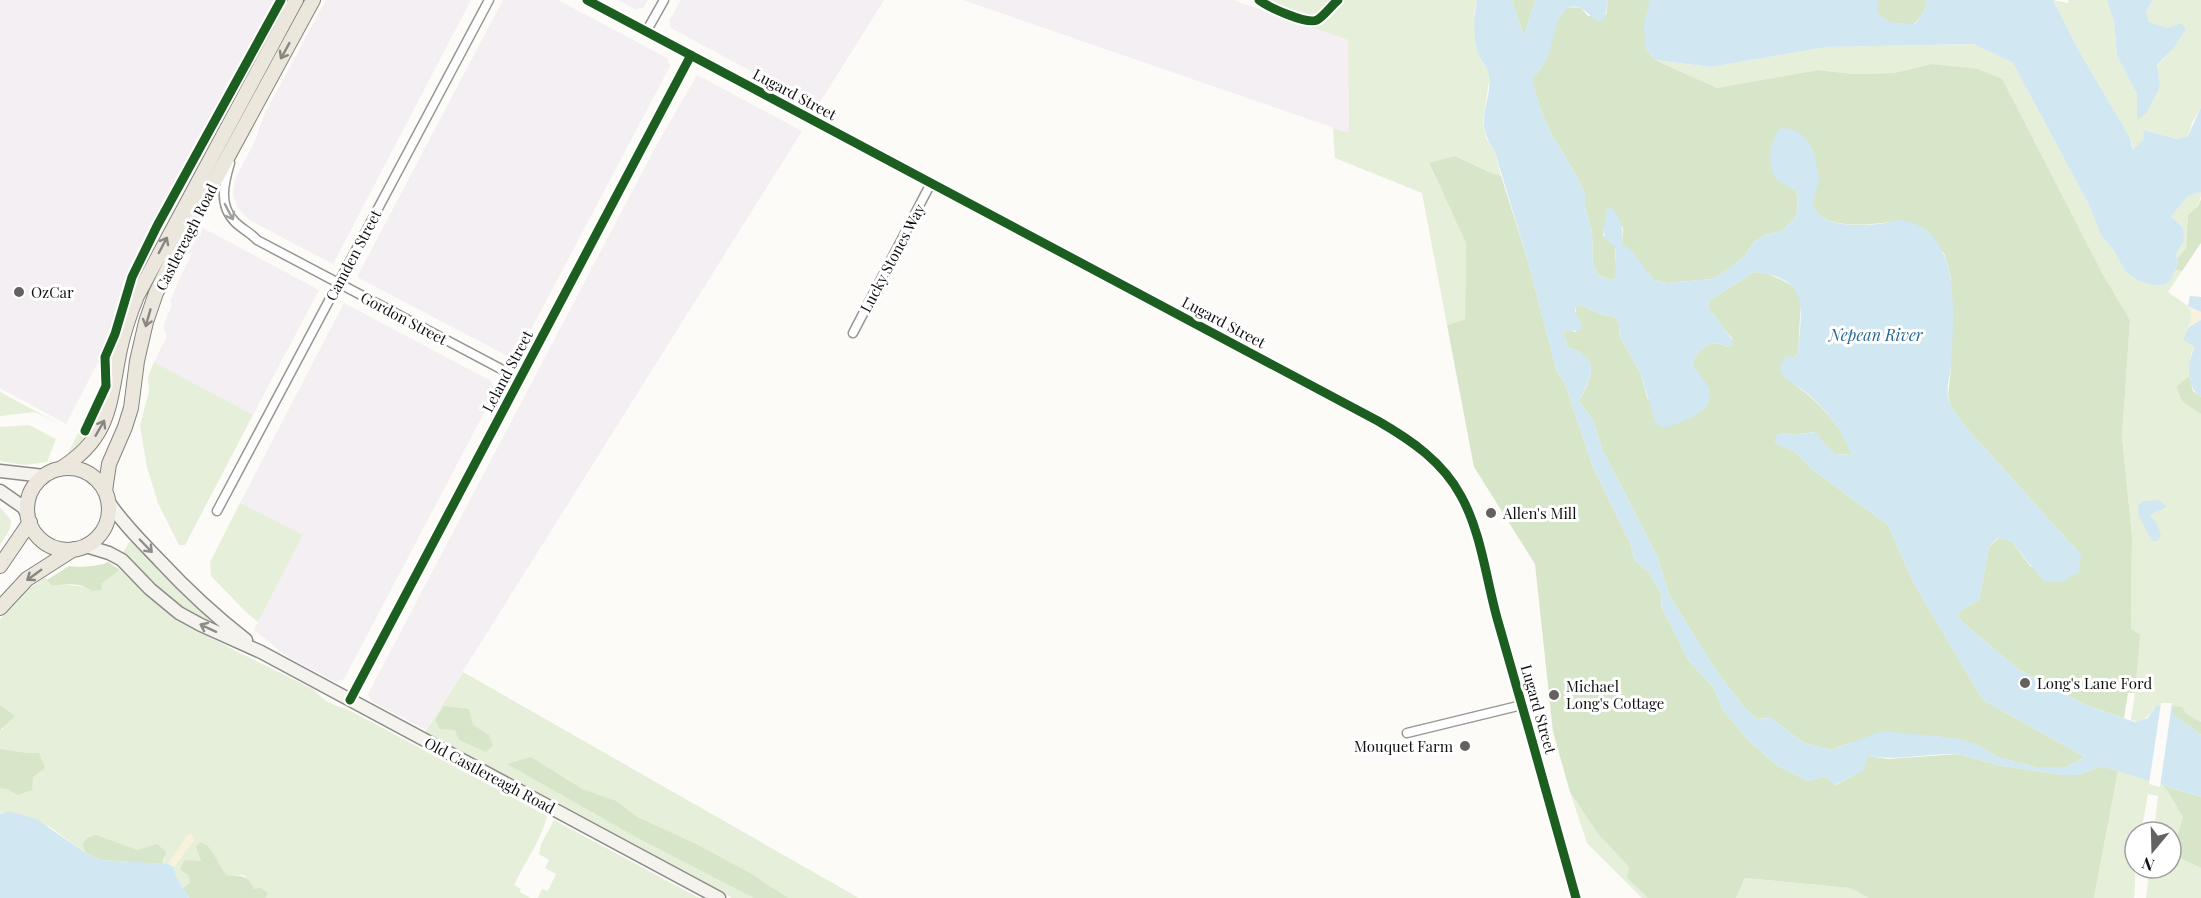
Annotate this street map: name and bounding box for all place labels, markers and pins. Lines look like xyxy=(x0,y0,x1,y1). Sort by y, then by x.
place label: OzCar xyxy=(31,282,74,302)
marker: OzCar xyxy=(12,285,26,299)
place label: Allen's Mill xyxy=(1502,503,1576,523)
marker: Allen's Mill xyxy=(1484,506,1498,520)
place label: Long's Lane Ford xyxy=(2037,673,2152,693)
place label: Michael Long's Cottage xyxy=(1566,676,1664,713)
marker: Long's Lane Ford xyxy=(2018,676,2032,690)
marker: Michael Long's Cottage xyxy=(1547,688,1561,702)
place label: Mouquet Farm xyxy=(1354,736,1454,756)
marker: Mouquet Farm xyxy=(1458,739,1472,753)

